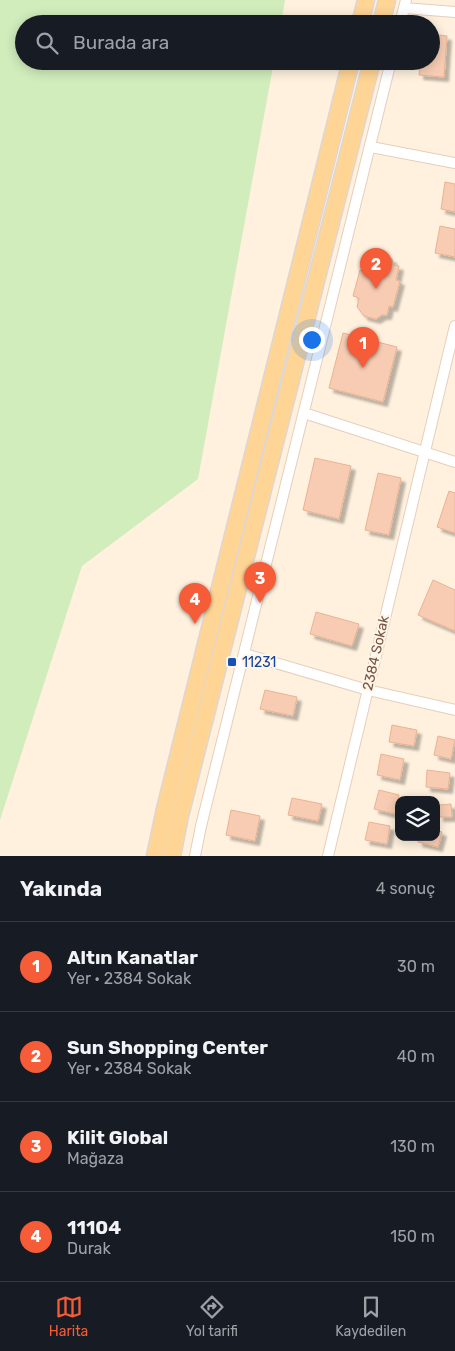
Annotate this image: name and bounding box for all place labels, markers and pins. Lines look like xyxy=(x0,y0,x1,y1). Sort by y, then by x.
pin: 2 xyxy=(360,248,392,289)
pin: 1 xyxy=(347,327,379,368)
pin: 3 xyxy=(244,562,276,603)
pin: 4 xyxy=(179,583,211,624)
place label: 11231 xyxy=(242,654,276,671)
marker: 11231 xyxy=(226,656,238,668)

